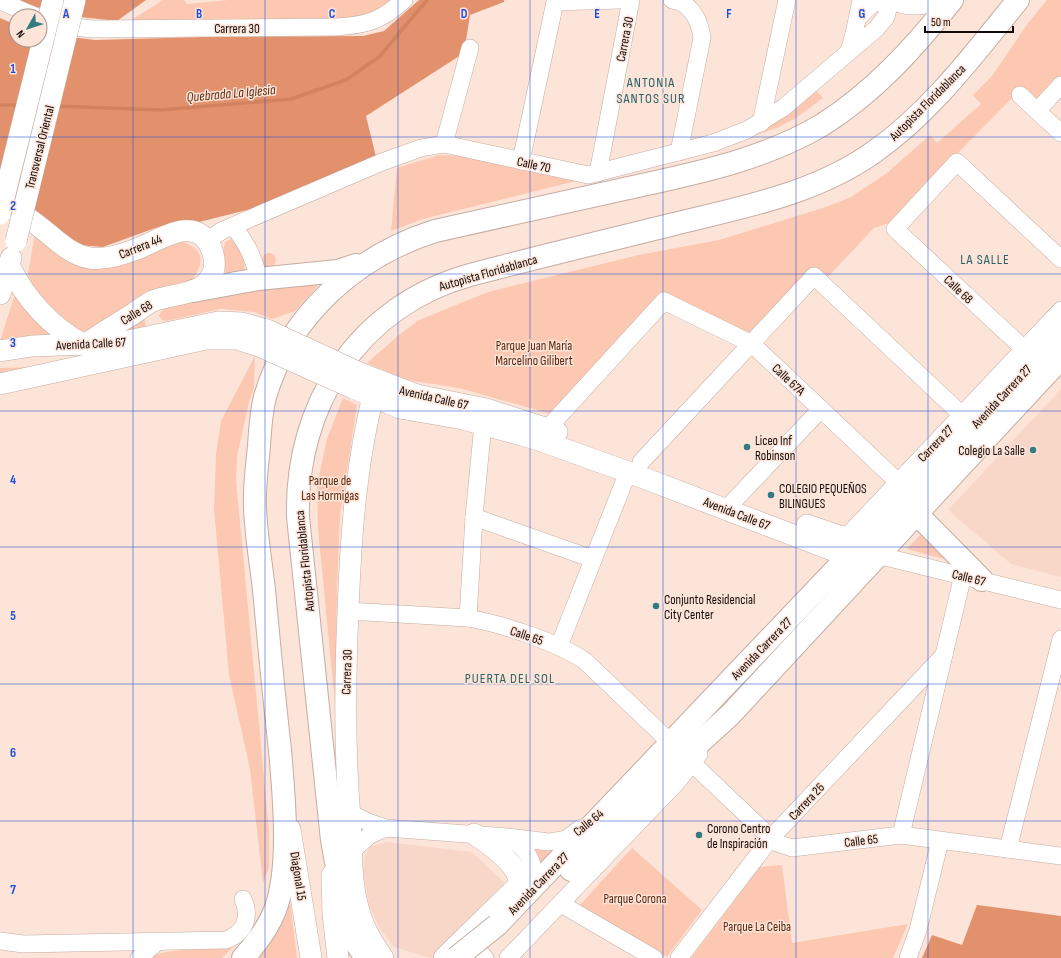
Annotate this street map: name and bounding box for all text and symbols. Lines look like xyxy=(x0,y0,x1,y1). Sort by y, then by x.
text: A xyxy=(62,6,70,22)
text: B xyxy=(196,6,202,22)
text: C xyxy=(329,6,336,22)
text: D xyxy=(461,6,468,22)
text: E xyxy=(594,6,600,22)
text: F xyxy=(726,6,732,22)
text: G xyxy=(859,6,866,22)
north arrow xyxy=(8,8,48,48)
scale bar xyxy=(925,8,1013,34)
street label: Carrera 30 xyxy=(613,15,637,63)
text: 50 m xyxy=(931,15,951,30)
street label: Carrera 30 xyxy=(214,21,260,37)
text: N xyxy=(14,28,28,40)
text: 1 xyxy=(10,61,16,77)
street label: Autopista Floridablanca xyxy=(885,61,969,145)
district label: ANTONIA SANTOS SUR xyxy=(617,74,686,107)
water label: Quebrada La Iglesia xyxy=(186,81,276,106)
street label: Transversal Oriental xyxy=(22,104,58,191)
street label: Calle 70 xyxy=(515,154,552,176)
text: 2 xyxy=(10,198,16,214)
street label: Carrera 44 xyxy=(116,231,165,263)
street label: Autopista Floridablanca xyxy=(436,251,539,295)
district label: LA SALLE xyxy=(960,251,1010,268)
street label: Calle 68 xyxy=(940,272,977,308)
street label: Calle 68 xyxy=(118,297,156,329)
street label: Avenida Calle 67 xyxy=(55,334,127,354)
text: 3 xyxy=(10,335,16,351)
park label: Parque Juan María Marcelino Gilibert xyxy=(495,338,573,369)
street label: Calle 67A xyxy=(768,360,809,399)
street label: Avenida Carrera 27 xyxy=(968,361,1036,432)
street label: Avenida Calle 67 xyxy=(397,382,471,414)
street label: Carrera 27 xyxy=(914,421,958,465)
place label: Liceo Inf Robinson xyxy=(755,433,795,464)
marker: Liceo Inf Robinson xyxy=(742,442,752,452)
place label: Colegio La Salle xyxy=(958,443,1025,459)
marker: Colegio La Salle xyxy=(1028,445,1038,455)
text: 4 xyxy=(10,472,16,488)
park label: Parque de Las Hormigas xyxy=(301,473,359,504)
place label: COLEGIO PEQUEÑOS BILINGUES xyxy=(779,481,867,512)
marker: COLEGIO PEQUEÑOS BILINGUES xyxy=(766,490,776,500)
street label: Avenida Calle 67 xyxy=(700,494,773,534)
street label: Autopista Floridablanca xyxy=(292,510,318,613)
street label: Calle 67 xyxy=(950,566,988,590)
place label: Conjunto Residencial City Center xyxy=(664,592,755,623)
marker: Conjunto Residencial City Center xyxy=(651,601,661,611)
text: 5 xyxy=(10,608,16,624)
street label: Avenida Carrera 27 xyxy=(727,614,796,684)
street label: Calle 65 xyxy=(508,623,545,649)
street label: Carrera 30 xyxy=(338,649,356,695)
district label: PUERTA DEL SOL xyxy=(465,670,555,687)
text: 6 xyxy=(10,745,16,761)
street label: Carrera 26 xyxy=(785,779,828,824)
street label: Calle 64 xyxy=(570,805,608,840)
place label: Corono Centro de Inspiración xyxy=(707,821,770,852)
marker: Corono Centro de Inspiración xyxy=(694,830,704,840)
street label: Calle 65 xyxy=(843,831,879,851)
street label: Avenida Carrera 27 xyxy=(504,849,573,919)
street label: Diagonal 15 xyxy=(286,851,310,902)
text: 7 xyxy=(10,882,16,898)
park label: Parque Corona xyxy=(603,891,667,907)
park label: Parque La Ceiba xyxy=(723,919,791,935)

